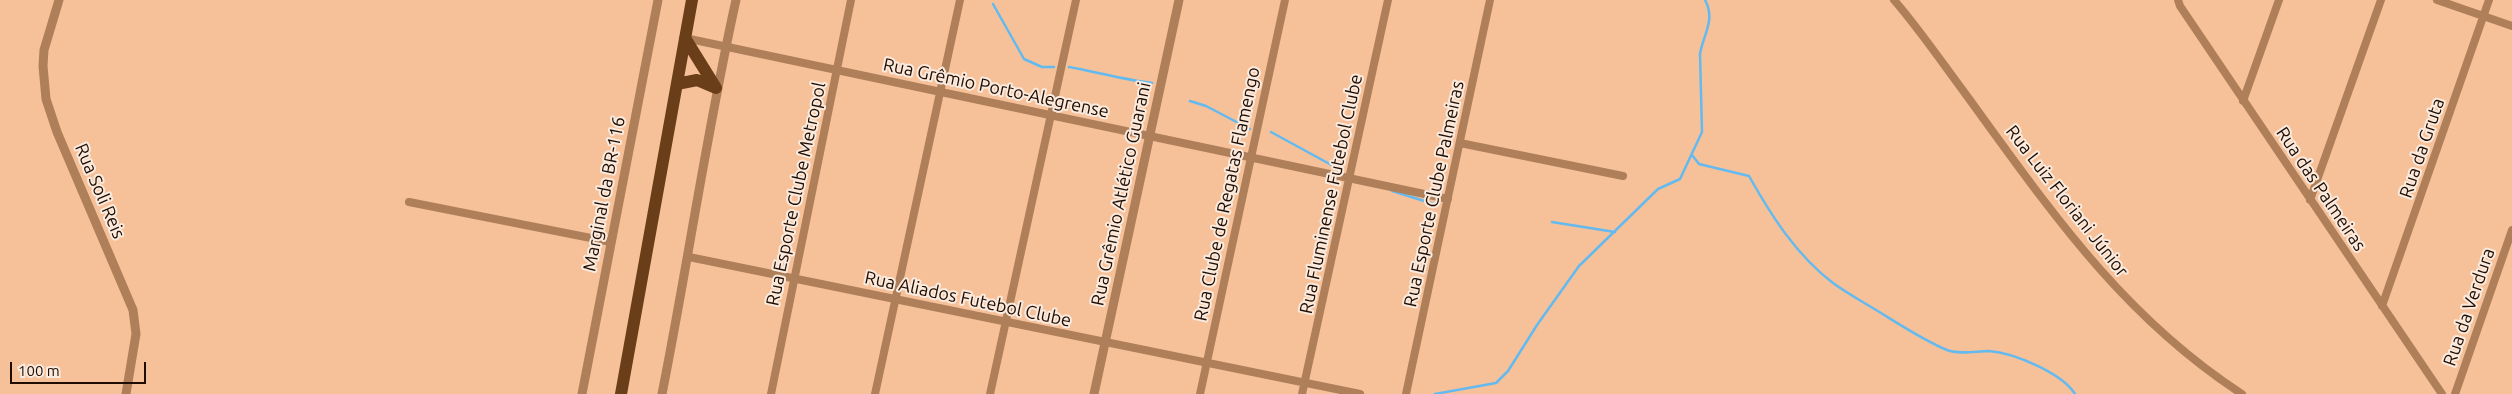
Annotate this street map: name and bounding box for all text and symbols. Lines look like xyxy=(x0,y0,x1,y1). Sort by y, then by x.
street label: Rua Grêmio Porto-Alegrense xyxy=(881,53,1111,123)
street label: Rua Clube de Regatas Flamengo xyxy=(1190,65,1264,323)
street label: Rua Fluminense Futebol Clube xyxy=(1295,72,1367,316)
street label: Rua Esporte Clube Palmeiras xyxy=(1399,79,1469,309)
street label: Rua Esporte Clube Metropol xyxy=(762,80,830,308)
street label: Rua Grêmio Atlético Guarani xyxy=(1087,80,1155,308)
street label: Rua da Gruta xyxy=(2395,95,2449,201)
street label: Marginal da BR-116 xyxy=(578,115,630,273)
street label: Rua Luiz Floriani Júnior xyxy=(2001,121,2133,281)
street label: Rua das Palmeiras xyxy=(2272,123,2370,255)
street label: Rua Soli Reis xyxy=(70,140,130,242)
street label: Rua da Verdura xyxy=(2439,245,2499,369)
street label: Rua Aliados Futebol Clube xyxy=(863,267,1073,331)
scale bar xyxy=(12,352,149,384)
text: 100 m xyxy=(18,362,60,379)

